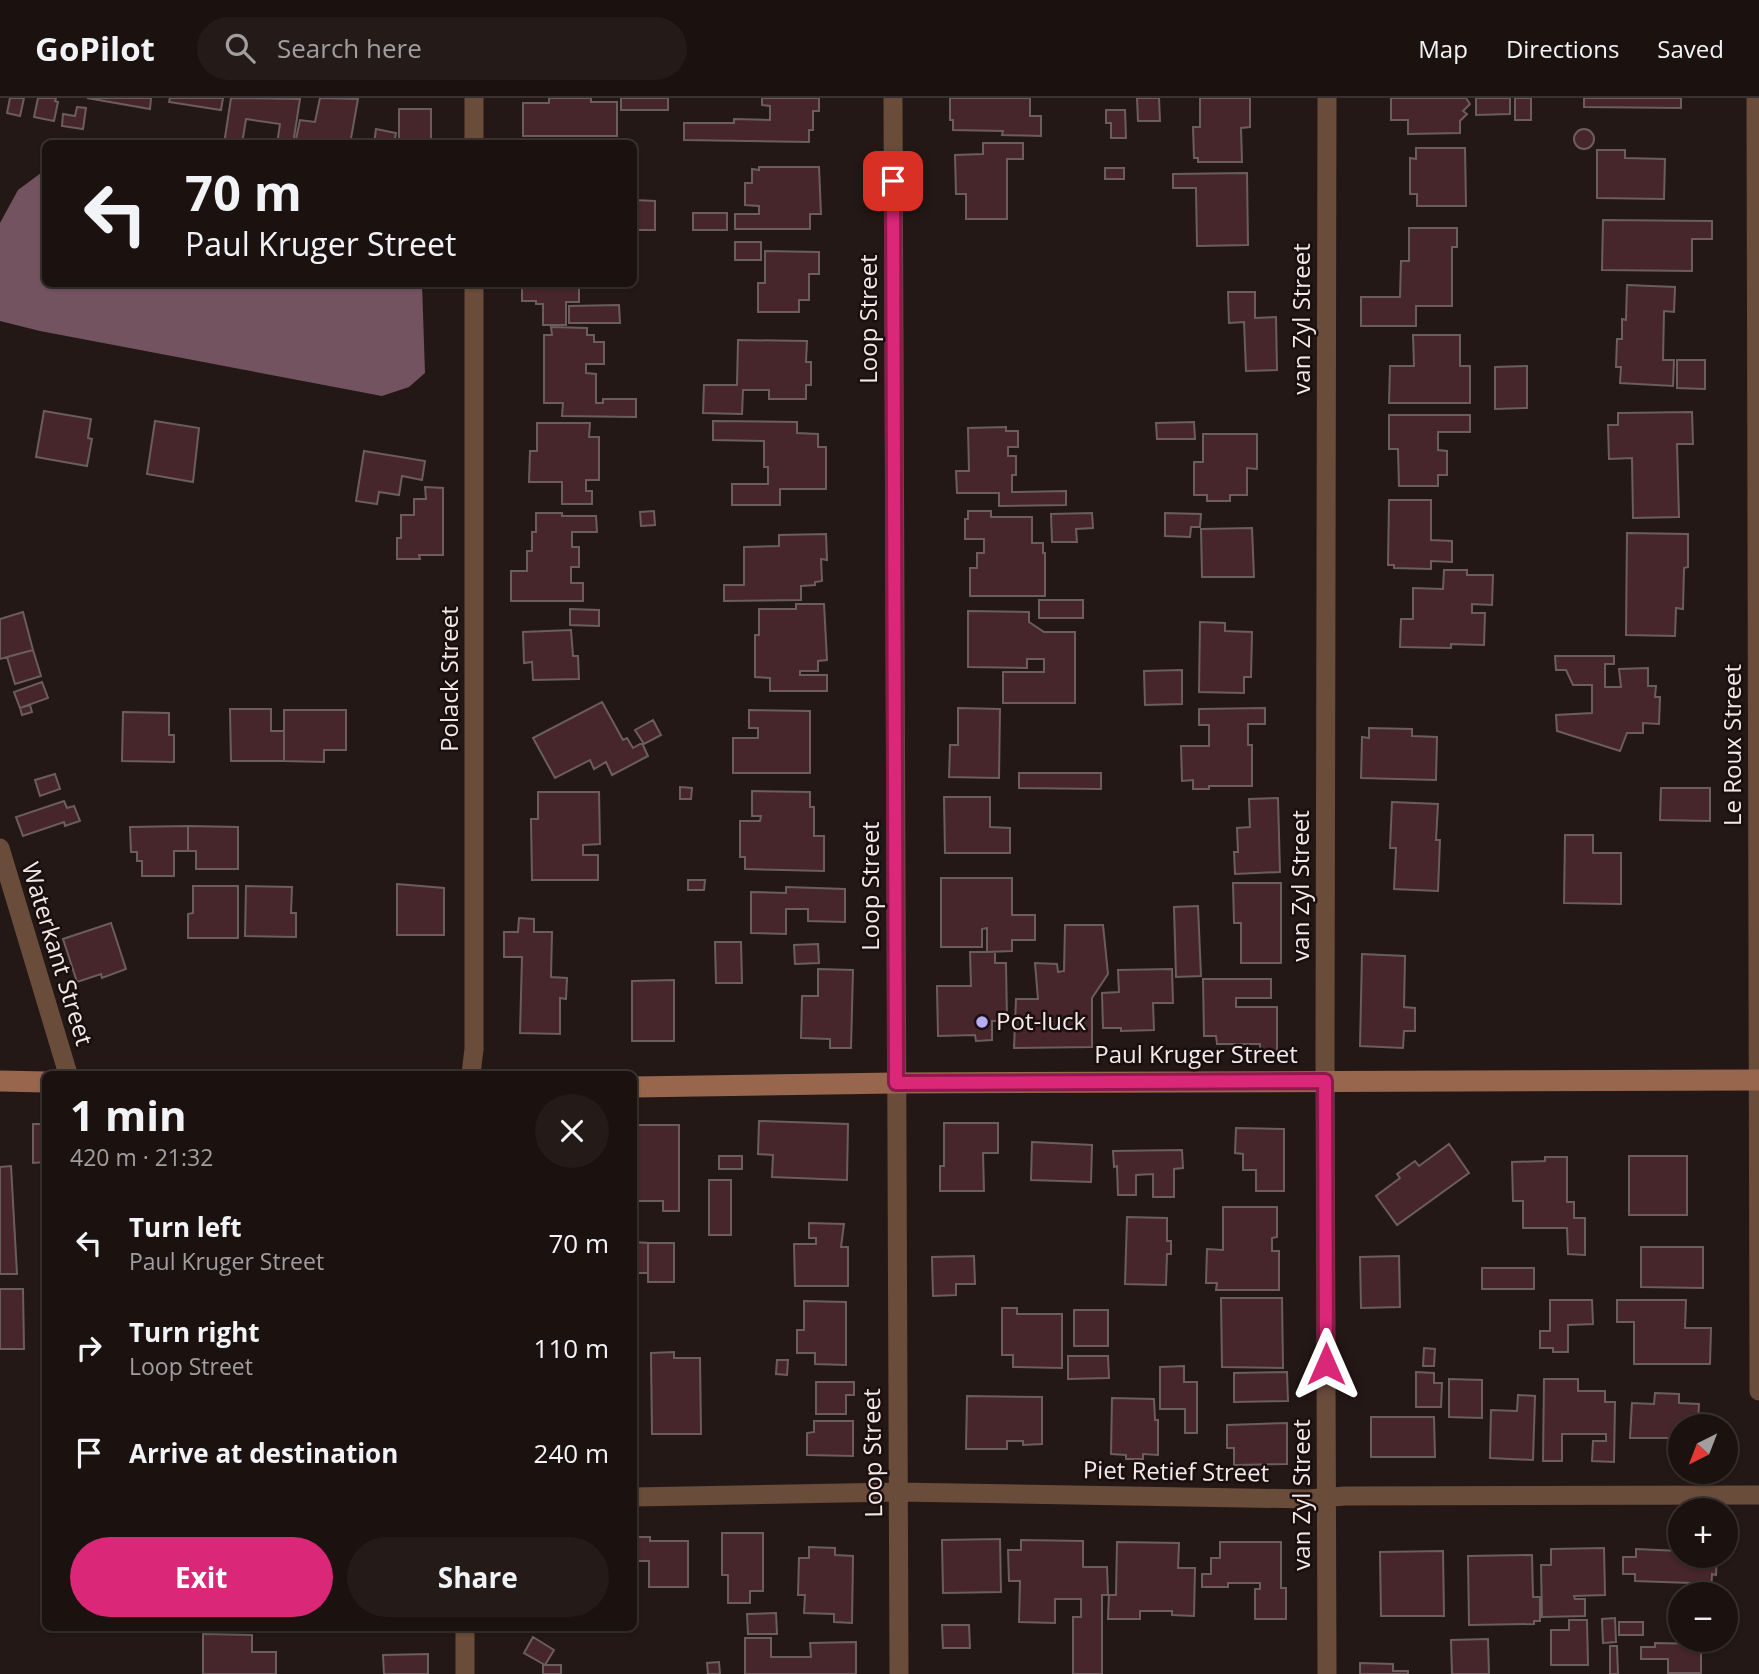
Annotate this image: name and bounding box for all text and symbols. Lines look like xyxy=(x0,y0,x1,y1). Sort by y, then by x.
search box xyxy=(197,17,687,80)
text: GoPilot xyxy=(35,26,155,71)
icon: search xyxy=(221,29,259,67)
text: Search here xyxy=(277,30,422,66)
text: Map xyxy=(1418,32,1468,65)
text: Directions xyxy=(1506,32,1619,65)
text: Saved xyxy=(1657,32,1724,65)
pin xyxy=(863,151,923,211)
text: 70 m xyxy=(185,159,302,225)
icon: arrive xyxy=(874,162,912,200)
icon: left xyxy=(70,168,161,259)
text: Paul Kruger Street xyxy=(185,222,456,265)
street label: van Zyl Street xyxy=(1284,243,1317,395)
street label: Loop Street xyxy=(851,254,884,384)
street label: Polack Street xyxy=(432,606,465,752)
street label: Le Roux Street xyxy=(1715,664,1748,826)
street label: van Zyl Street xyxy=(1283,810,1316,962)
street label: Loop Street xyxy=(853,821,886,951)
street label: Waterkant Street xyxy=(15,858,102,1049)
place label: Pot-luck xyxy=(996,1004,1086,1037)
marker: Pot-luck xyxy=(974,1014,990,1030)
street label: Paul Kruger Street xyxy=(1094,1037,1298,1070)
text: 1 min xyxy=(70,1086,187,1143)
button: close xyxy=(535,1094,609,1168)
text: 420 m · 21:32 xyxy=(70,1141,213,1173)
text: Turn left xyxy=(129,1209,241,1245)
icon: left xyxy=(70,1224,108,1262)
text: 70 m xyxy=(548,1225,609,1261)
text: Paul Kruger Street xyxy=(129,1245,324,1277)
text: Turn right xyxy=(129,1314,260,1350)
position arrow xyxy=(1289,1327,1363,1401)
icon: right xyxy=(70,1329,108,1367)
text: 110 m xyxy=(534,1330,609,1366)
text: Loop Street xyxy=(129,1350,253,1382)
street label: Loop Street xyxy=(854,1388,889,1518)
north arrow xyxy=(1668,1414,1738,1484)
map controls xyxy=(1668,1414,1738,1652)
street label: van Zyl Street xyxy=(1284,1419,1317,1571)
icon: arrive xyxy=(70,1434,108,1472)
text: Arrive at destination xyxy=(129,1435,398,1471)
text: 240 m xyxy=(534,1435,609,1471)
street label: Piet Retief Street xyxy=(1083,1452,1270,1489)
button: + xyxy=(1668,1498,1738,1568)
button: Exit xyxy=(70,1537,333,1617)
button: Share xyxy=(347,1537,609,1617)
button: − xyxy=(1668,1582,1738,1652)

